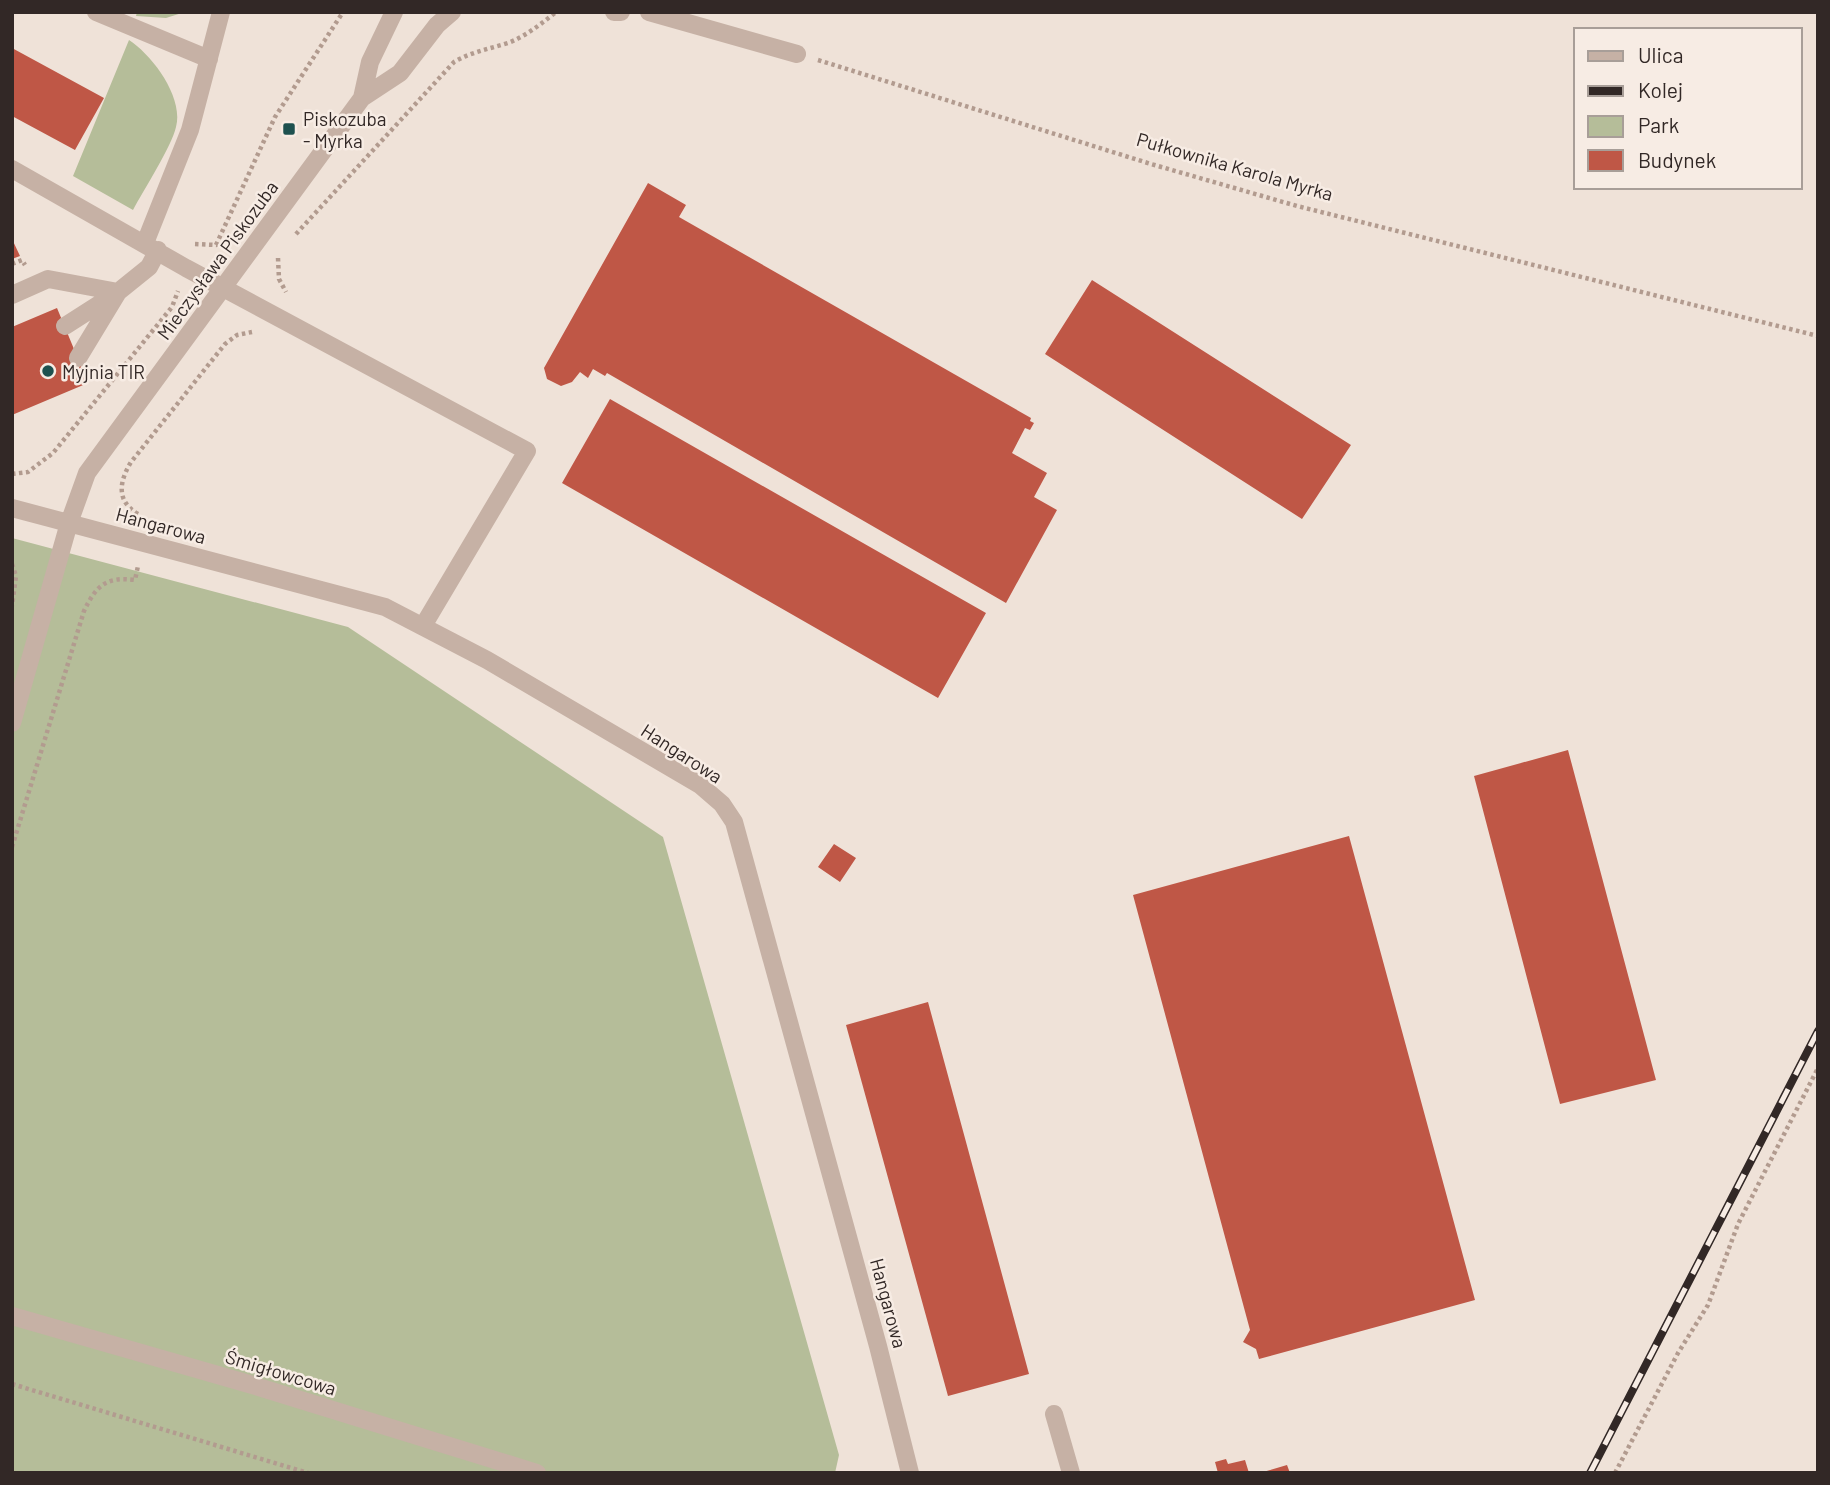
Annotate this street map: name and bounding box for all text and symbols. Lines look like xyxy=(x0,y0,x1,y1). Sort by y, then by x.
legend xyxy=(1574,28,1802,189)
text: Ulica xyxy=(1638,42,1683,67)
text: Kolej xyxy=(1638,77,1683,102)
place label: Piskozuba - Myrka xyxy=(303,107,386,152)
text: Park xyxy=(1638,112,1679,137)
marker: Piskozuba - Myrka xyxy=(281,121,297,137)
street label: Pułkownika Karola Myrka xyxy=(1134,127,1336,205)
text: Budynek xyxy=(1638,147,1716,172)
street label: Mieczysława Piskozuba xyxy=(152,176,282,344)
place label: Myjnia TIR xyxy=(62,360,145,383)
marker: Myjnia TIR xyxy=(40,363,56,379)
street label: Hangarowa xyxy=(113,502,209,548)
street label: Hangarowa xyxy=(637,718,727,788)
street label: Hangarowa xyxy=(866,1255,912,1351)
street label: Śmigłowcowa xyxy=(223,1344,339,1400)

